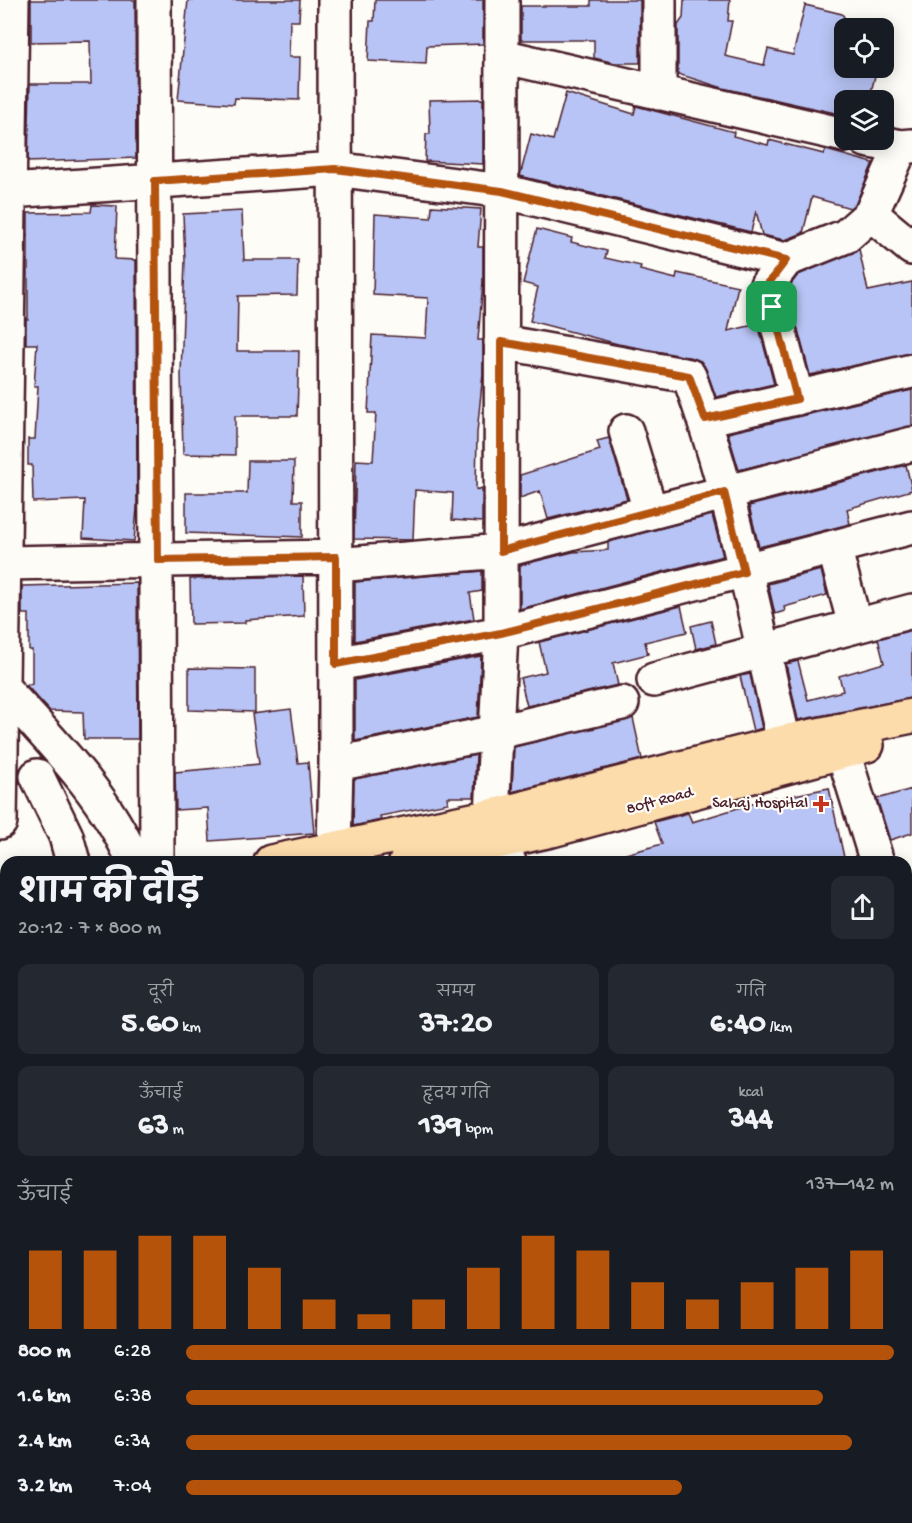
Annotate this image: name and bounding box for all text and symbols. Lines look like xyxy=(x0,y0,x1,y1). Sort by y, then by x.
map controls xyxy=(834,18,894,150)
button: locate xyxy=(834,18,894,78)
button: layers xyxy=(834,90,894,150)
pin xyxy=(746,281,797,332)
icon: arrive xyxy=(755,290,788,323)
street label: 80ft Road xyxy=(625,784,697,820)
place label: Sahaj Hospital xyxy=(712,795,808,814)
marker: Sahaj Hospital xyxy=(812,795,830,813)
text: शाम की दौड़ xyxy=(18,876,201,914)
button: share xyxy=(831,876,894,939)
text: 20:12 · 7 × 800 m xyxy=(18,918,161,941)
text: दूरी xyxy=(148,984,174,1003)
text: समय xyxy=(437,984,475,1003)
text: गति xyxy=(736,984,766,1003)
text: 5.60 xyxy=(121,1008,179,1043)
text: 37:20 xyxy=(420,1008,492,1043)
text: 6:40 xyxy=(710,1008,766,1043)
text: km xyxy=(179,1019,201,1038)
text: /km xyxy=(766,1019,792,1038)
text: kcal xyxy=(739,1084,763,1103)
text: ऊँचाई xyxy=(140,1086,182,1105)
text: हृदय गति xyxy=(422,1086,490,1105)
text: 344 xyxy=(729,1103,773,1138)
text: 63 xyxy=(138,1110,169,1145)
text: 139 xyxy=(419,1110,462,1145)
text: m xyxy=(169,1121,184,1140)
text: bpm xyxy=(462,1121,493,1140)
text: 137–142 m xyxy=(807,1174,894,1197)
text: ऊँचाई xyxy=(18,1185,72,1208)
text: 800 m xyxy=(18,1341,71,1364)
text: 6:28 xyxy=(114,1341,151,1364)
text: 1.6 km xyxy=(18,1386,70,1409)
text: 6:38 xyxy=(114,1386,152,1409)
text: 2.4 km xyxy=(18,1431,71,1454)
text: 6:34 xyxy=(114,1431,150,1454)
text: 3.2 km xyxy=(18,1476,72,1499)
text: 7:04 xyxy=(114,1476,152,1499)

